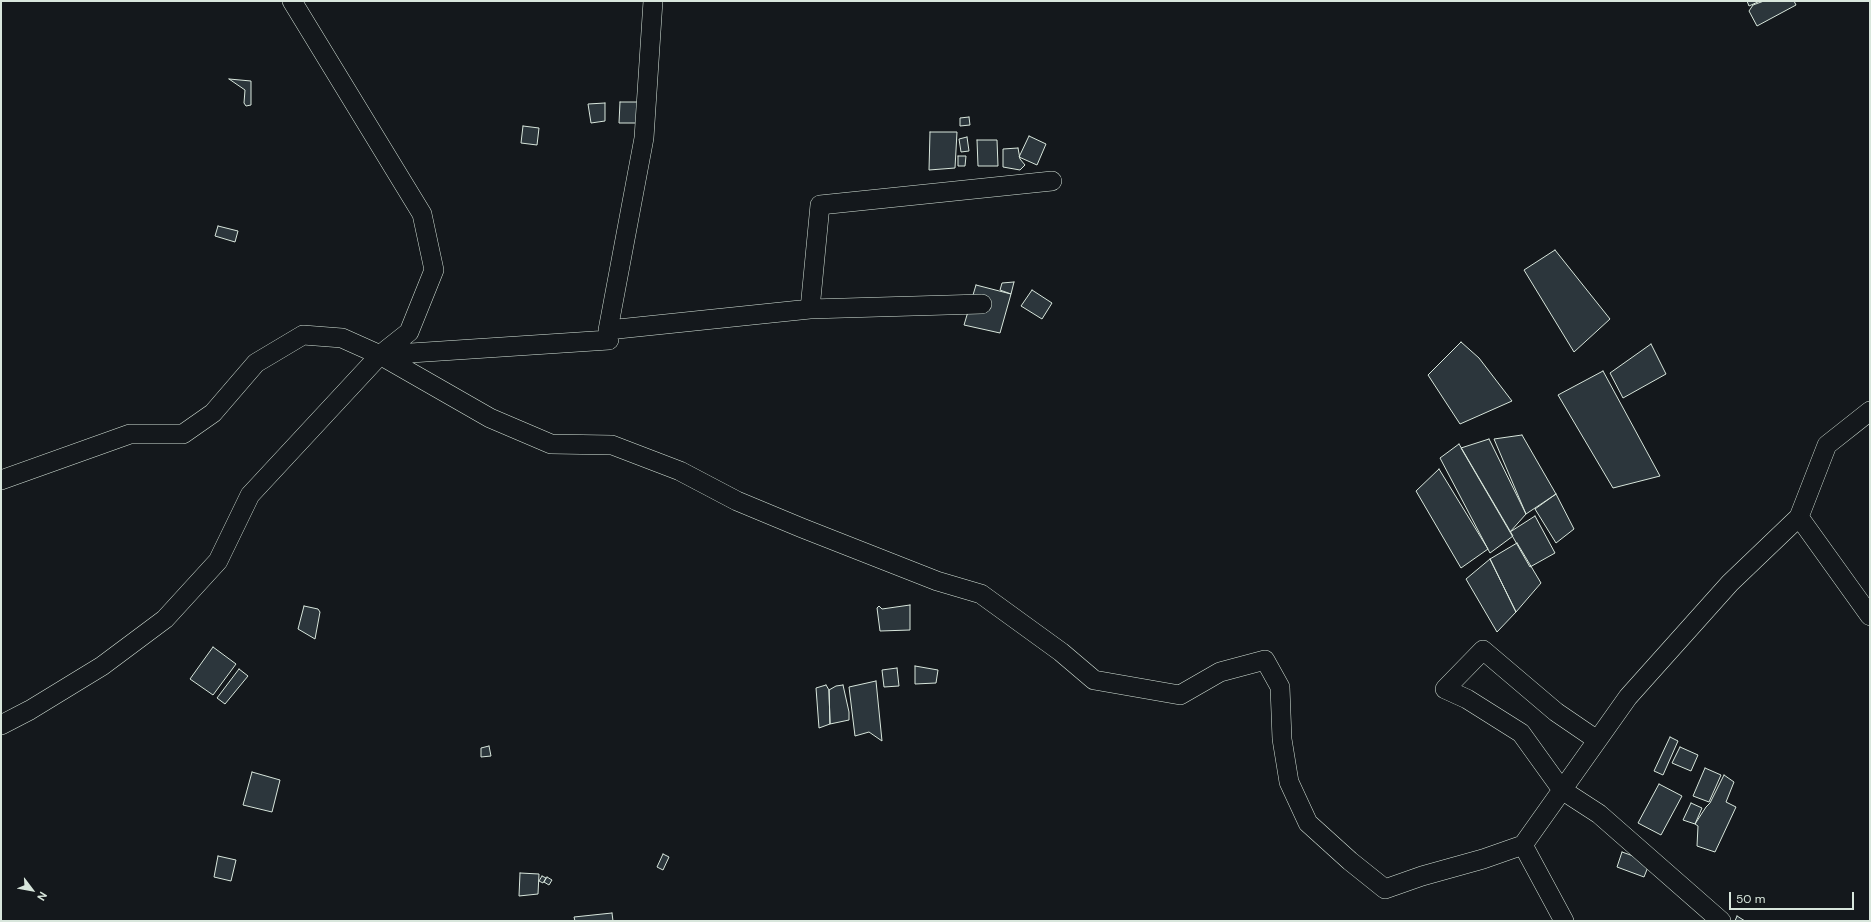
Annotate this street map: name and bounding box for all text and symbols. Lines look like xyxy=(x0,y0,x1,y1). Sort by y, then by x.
north arrow xyxy=(12,870,52,910)
scale bar xyxy=(1731,884,1856,910)
text: N xyxy=(34,889,50,903)
text: 50 m xyxy=(1736,891,1765,907)

